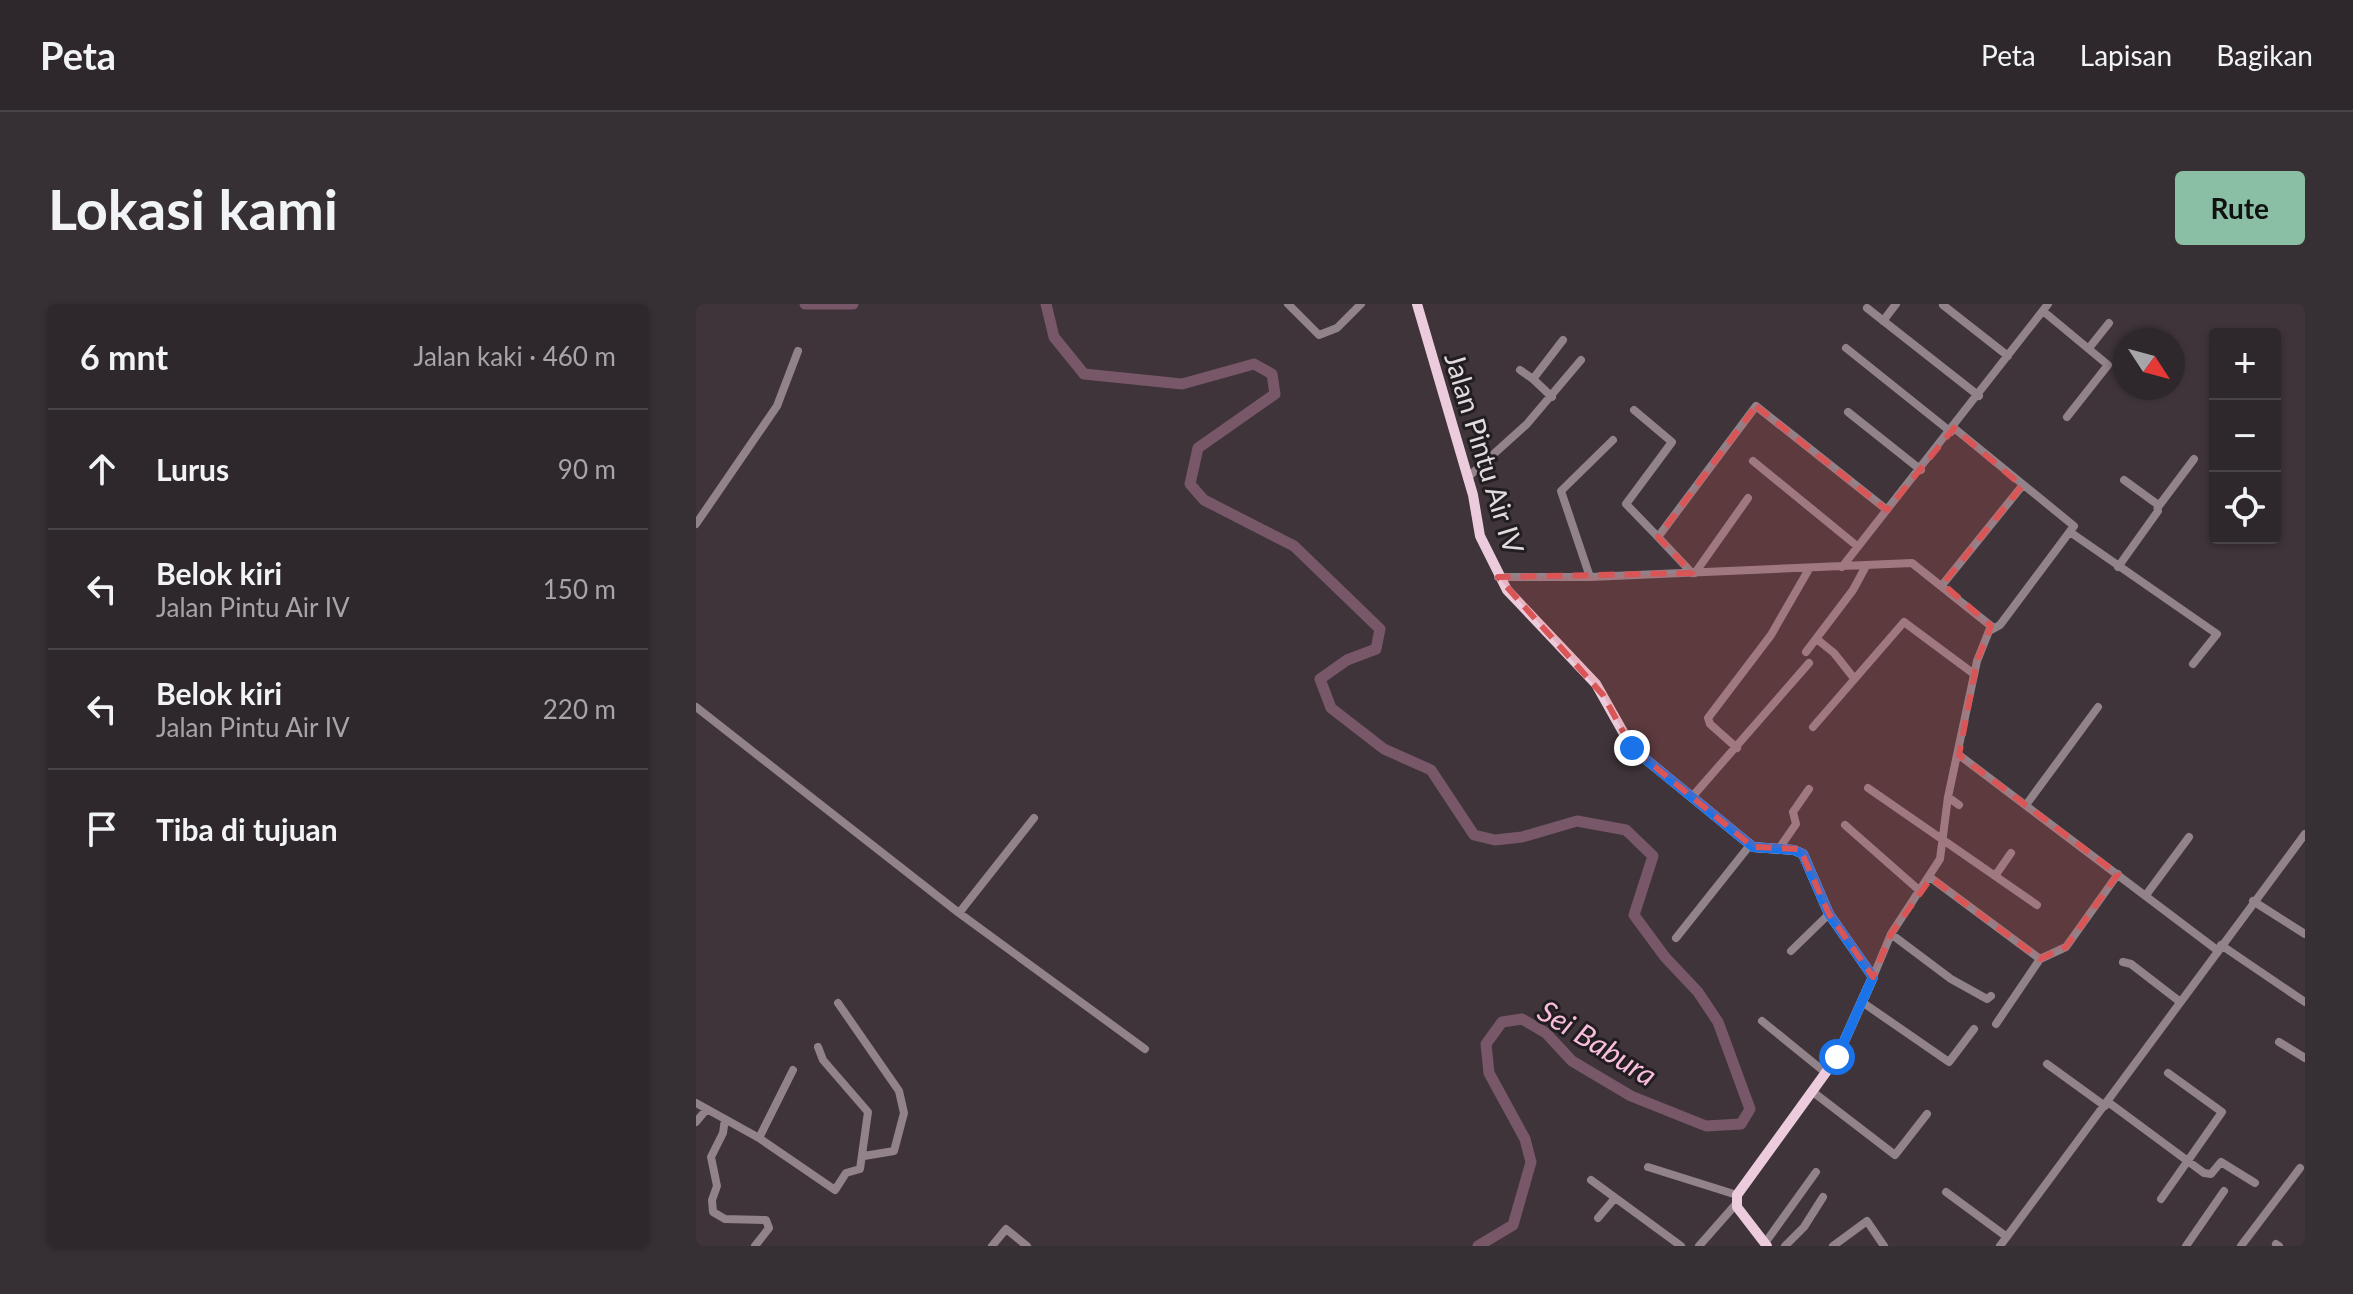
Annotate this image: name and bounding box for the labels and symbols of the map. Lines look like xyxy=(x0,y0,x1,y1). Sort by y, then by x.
north arrow xyxy=(2113,328,2185,400)
street label: Jalan Pintu Air IV xyxy=(1438,348,1532,558)
route end xyxy=(1614,730,1650,766)
water label: Sei Babura xyxy=(1532,991,1664,1093)
route start xyxy=(1819,1039,1855,1075)

